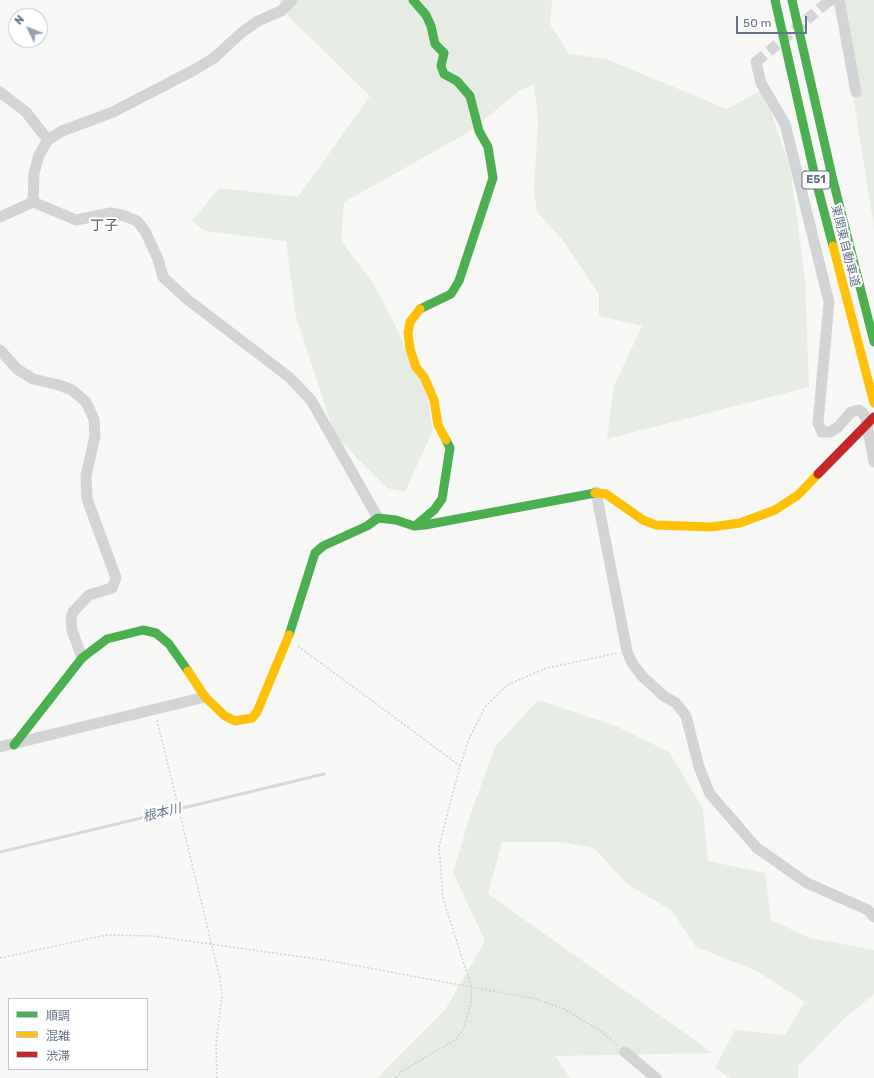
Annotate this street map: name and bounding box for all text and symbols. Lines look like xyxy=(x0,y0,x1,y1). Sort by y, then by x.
north arrow xyxy=(8,8,48,48)
scale bar xyxy=(738,8,809,34)
text: N xyxy=(12,13,27,27)
text: 50 m xyxy=(743,16,771,30)
road number: E51 xyxy=(802,171,830,189)
street label: 東関東自動車道 xyxy=(828,204,862,288)
district label: 丁子 xyxy=(90,218,118,234)
water label: 根本川 xyxy=(141,801,183,825)
legend xyxy=(8,998,148,1070)
text: 順調 xyxy=(46,1009,70,1023)
text: 混雑 xyxy=(46,1029,70,1043)
text: 渋滞 xyxy=(46,1049,70,1063)

